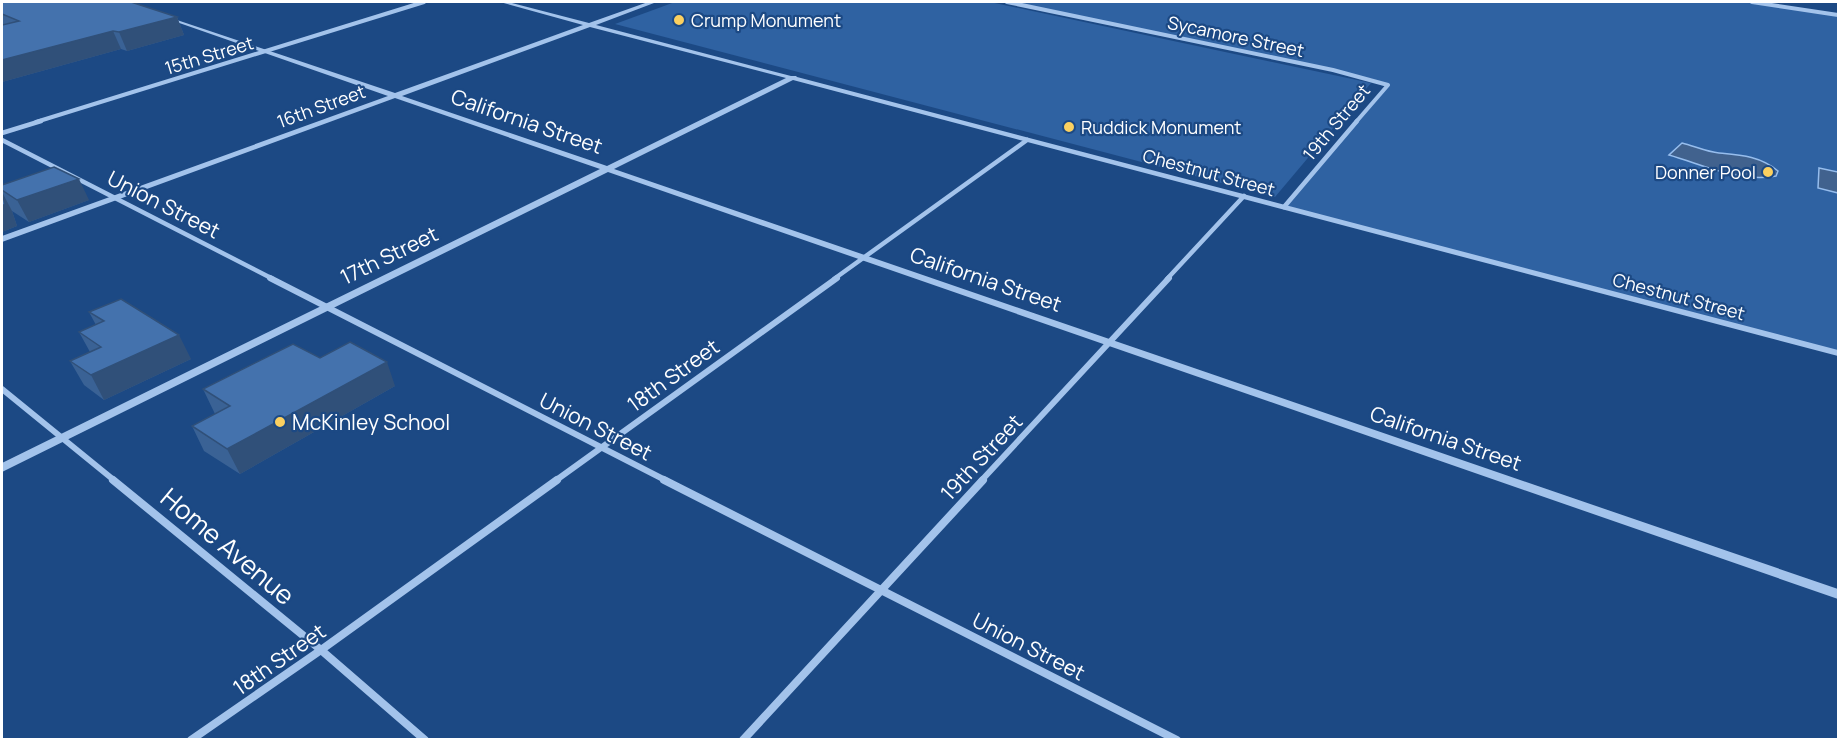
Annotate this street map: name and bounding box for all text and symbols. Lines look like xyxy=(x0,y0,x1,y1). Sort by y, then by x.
place label: Crump Monument xyxy=(691,8,841,32)
street label: Sycamore Street xyxy=(1165,10,1307,62)
marker: Crump Monument xyxy=(672,13,686,27)
street label: 15th Street xyxy=(162,30,256,80)
street label: 16th Street xyxy=(273,79,369,133)
street label: 19th Street xyxy=(1297,79,1375,165)
street label: California Street xyxy=(448,82,606,160)
place label: Ruddick Monument xyxy=(1081,115,1242,139)
marker: Ruddick Monument xyxy=(1062,120,1076,134)
street label: Chestnut Street xyxy=(1140,143,1278,201)
place label: Donner Pool xyxy=(1655,160,1756,184)
street label: Union Street xyxy=(103,164,225,244)
marker: Donner Pool xyxy=(1761,165,1775,179)
street label: 17th Street xyxy=(335,219,443,291)
street label: California Street xyxy=(907,240,1065,318)
street label: Chestnut Street xyxy=(1610,267,1748,325)
street label: 18th Street xyxy=(621,332,725,418)
street label: Union Street xyxy=(535,386,657,466)
street label: California Street xyxy=(1367,399,1525,477)
place label: McKinley School xyxy=(292,408,450,436)
street label: 19th Street xyxy=(934,408,1028,506)
marker: McKinley School xyxy=(273,415,287,429)
street label: Home Avenue xyxy=(153,479,303,613)
street label: Union Street xyxy=(968,606,1090,686)
street label: 18th Street xyxy=(227,617,331,701)

